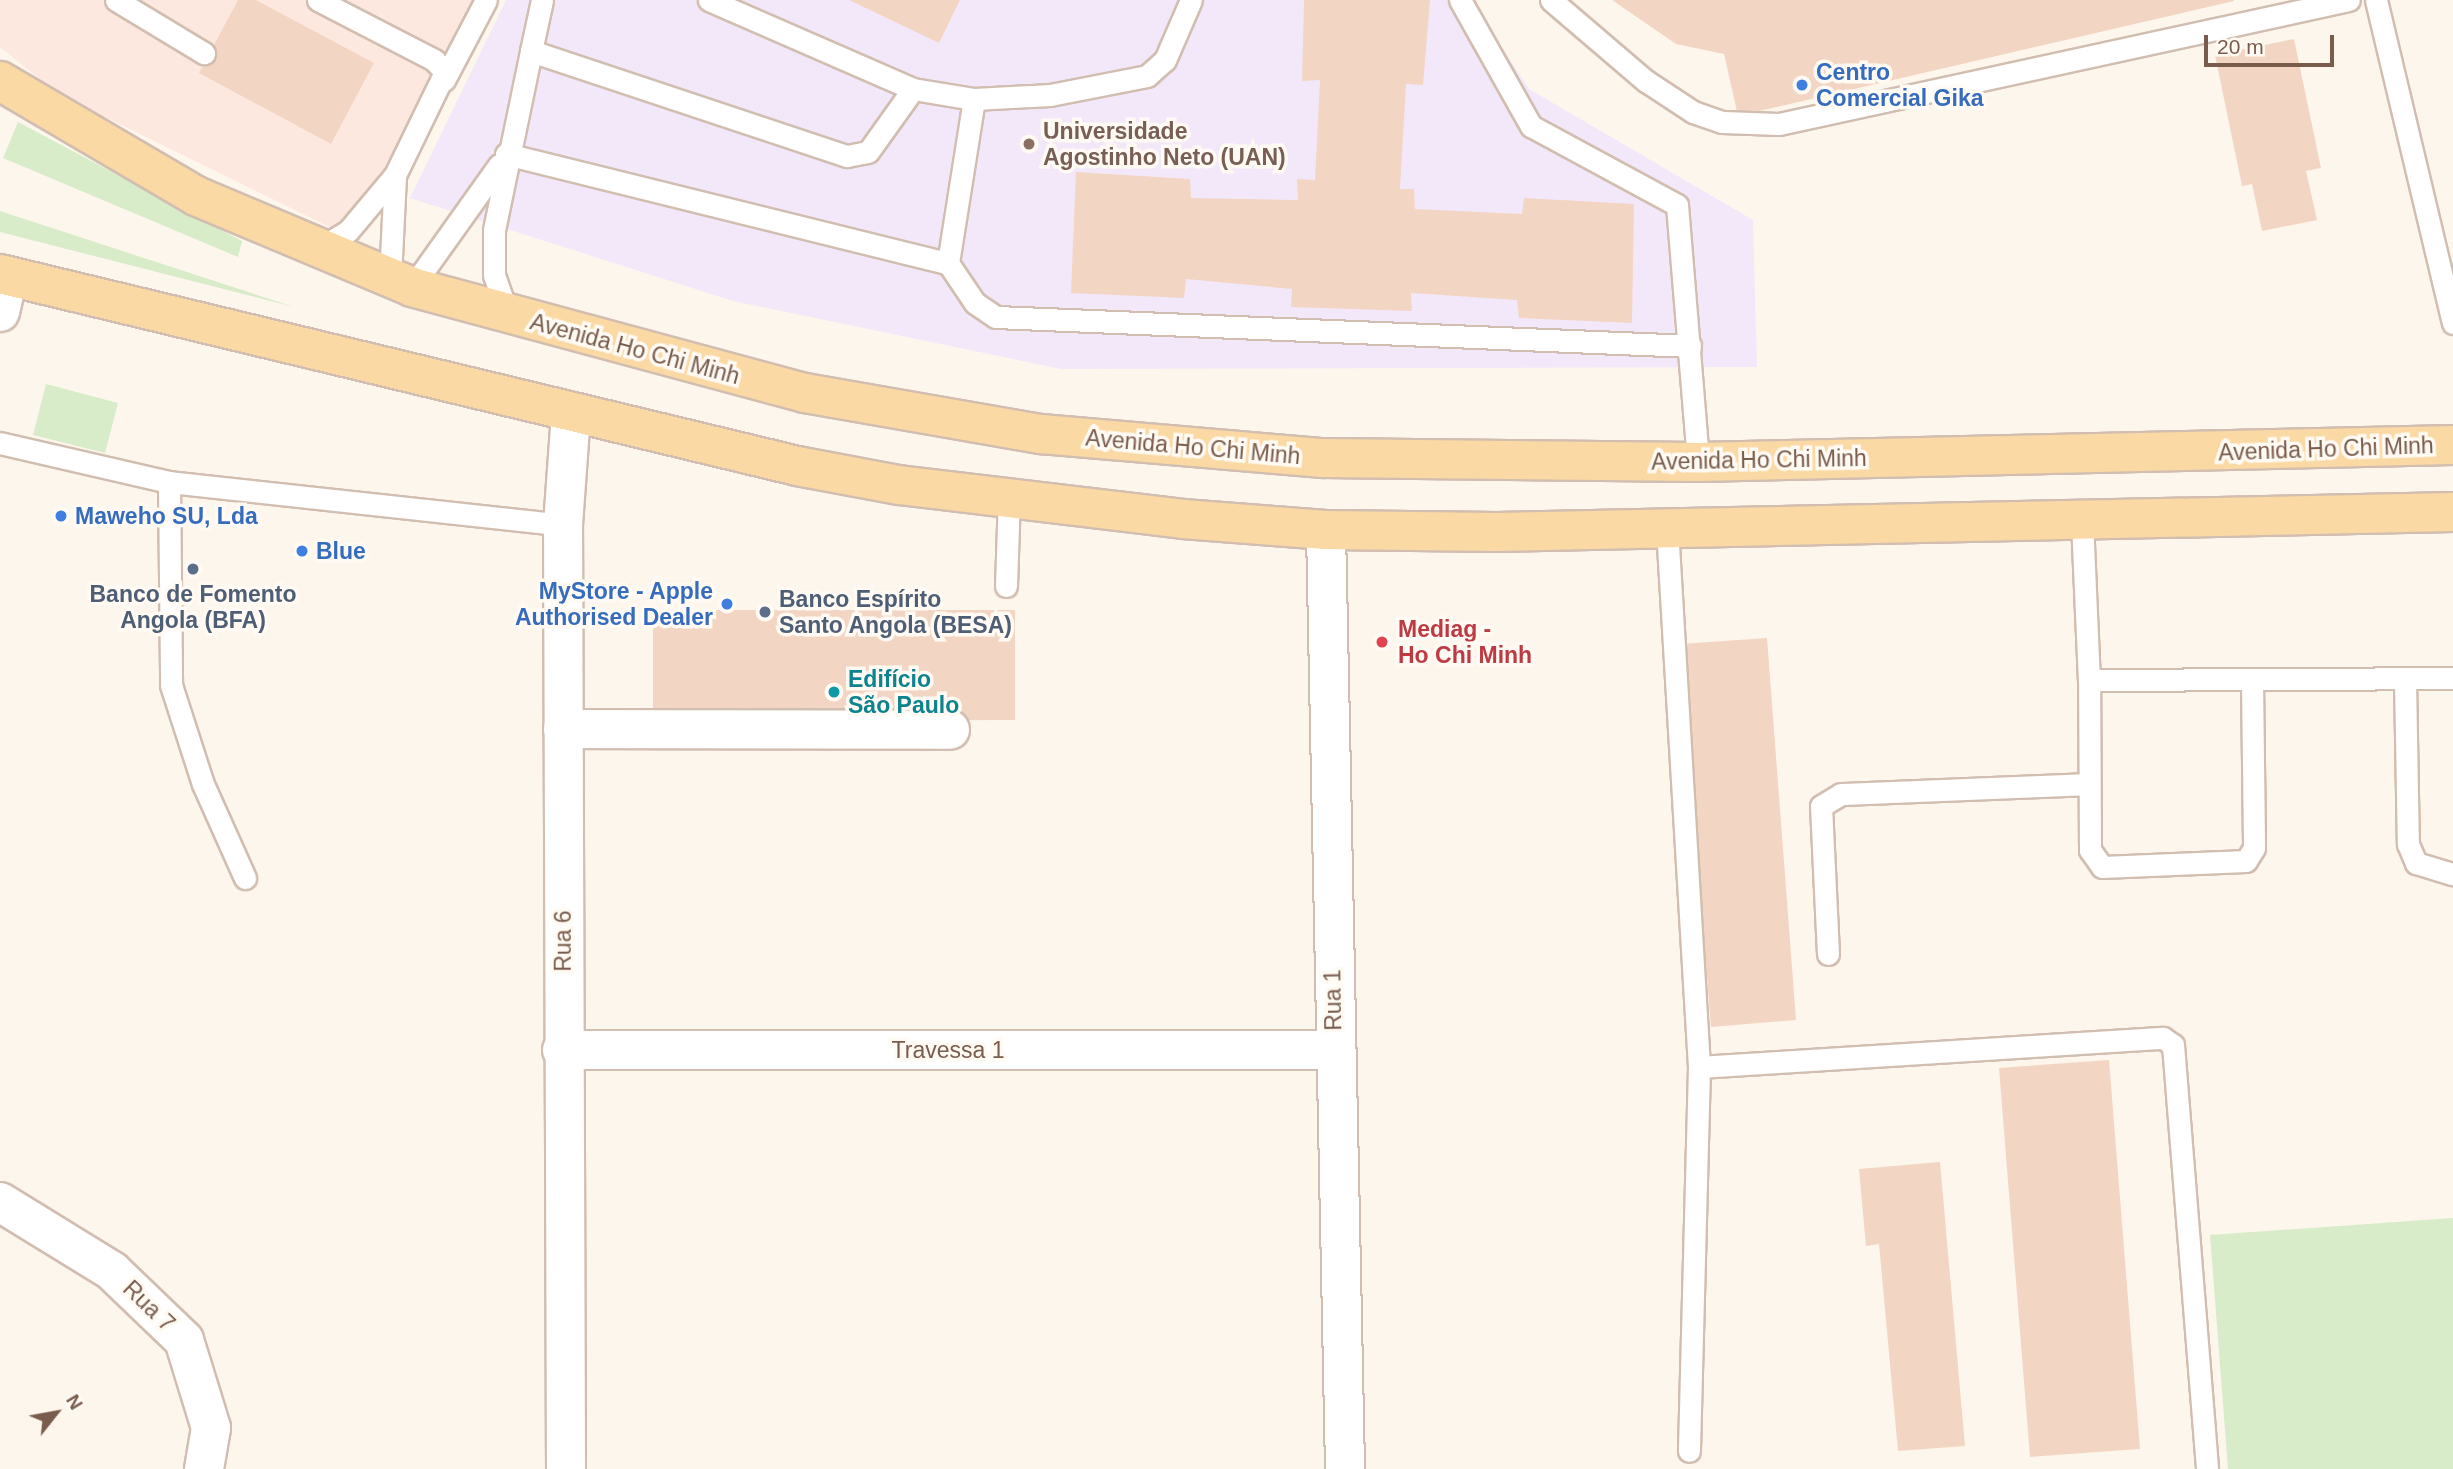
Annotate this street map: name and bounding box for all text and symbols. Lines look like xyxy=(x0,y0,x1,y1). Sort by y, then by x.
scale bar xyxy=(2208,21,2338,65)
text: 20 m xyxy=(2217,35,2264,58)
place label: Centro Comercial Gika xyxy=(1816,58,1983,112)
marker: Centro Comercial Gika xyxy=(1794,77,1810,93)
place label: Universidade Agostinho Neto (UAN) xyxy=(1043,117,1286,171)
marker: Universidade Agostinho Neto (UAN) xyxy=(1021,136,1037,152)
street label: Avenida Ho Chi Minh xyxy=(527,308,743,390)
street label: Avenida Ho Chi Minh xyxy=(1084,424,1302,470)
street label: Avenida Ho Chi Minh xyxy=(2218,431,2434,467)
street label: Avenida Ho Chi Minh xyxy=(1651,444,1867,476)
place label: Maweho SU, Lda xyxy=(75,502,258,530)
marker: Maweho SU, Lda xyxy=(53,508,69,524)
place label: Blue xyxy=(316,537,366,565)
marker: Blue xyxy=(294,543,310,559)
marker: Banco de Fomento Angola (BFA) xyxy=(185,561,201,577)
place label: MyStore - Apple Authorised Dealer xyxy=(515,577,713,631)
place label: Banco de Fomento Angola (BFA) xyxy=(89,580,297,634)
place label: Banco Espírito Santo Angola (BESA) xyxy=(779,585,1013,639)
marker: MyStore - Apple Authorised Dealer xyxy=(719,596,735,612)
marker: Banco Espírito Santo Angola (BESA) xyxy=(757,604,773,620)
place label: Mediag - Ho Chi Minh xyxy=(1398,615,1532,669)
marker: Mediag - Ho Chi Minh xyxy=(1372,632,1392,652)
place label: Edifício São Paulo xyxy=(848,665,959,719)
marker: Edifício São Paulo xyxy=(826,684,842,700)
street label: Rua 6 xyxy=(549,910,577,972)
street label: Rua 1 xyxy=(1319,969,1347,1031)
street label: Travessa 1 xyxy=(892,1036,1004,1064)
street label: Rua 7 xyxy=(117,1275,181,1337)
north arrow xyxy=(21,1378,91,1448)
text: N xyxy=(62,1391,87,1413)

